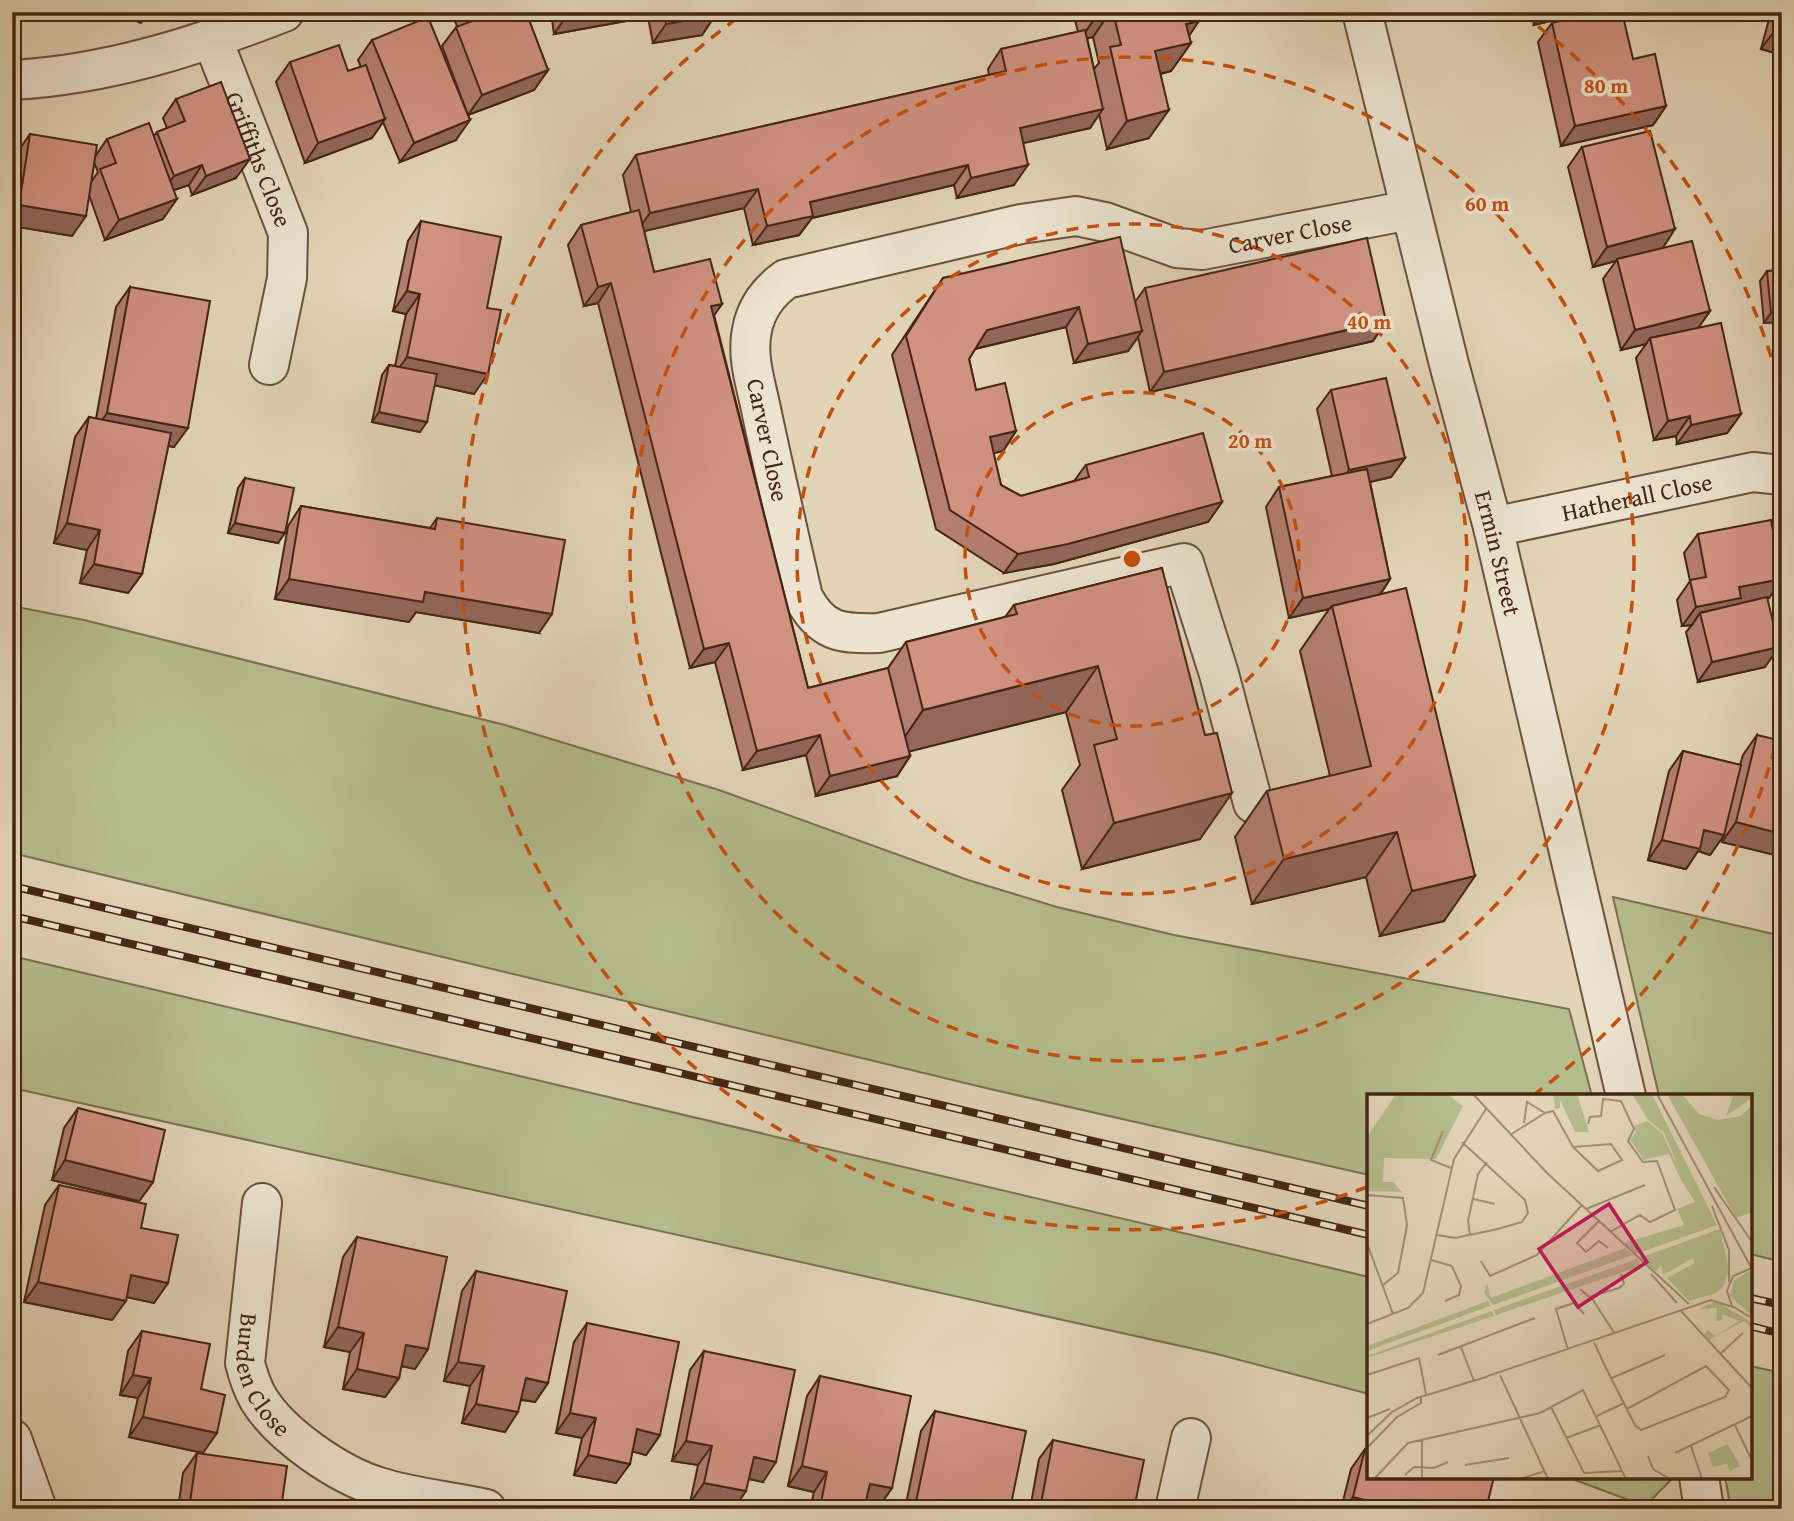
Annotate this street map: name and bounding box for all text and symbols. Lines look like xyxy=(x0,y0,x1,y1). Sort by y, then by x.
text: 80 m xyxy=(1584,70,1628,101)
street label: Griffiths Close xyxy=(217,86,301,232)
text: 60 m xyxy=(1465,188,1509,219)
street label: Carver Close xyxy=(1225,204,1355,262)
text: 40 m xyxy=(1347,306,1391,337)
street label: Carver Close xyxy=(738,375,798,505)
text: 20 m xyxy=(1228,425,1272,456)
street label: Hatherall Close xyxy=(1558,464,1715,530)
street label: Ermin Street xyxy=(1466,486,1531,620)
centre of rings xyxy=(1120,547,1144,571)
inset map xyxy=(1367,1094,1752,1479)
street label: Burden Close xyxy=(228,1312,299,1444)

